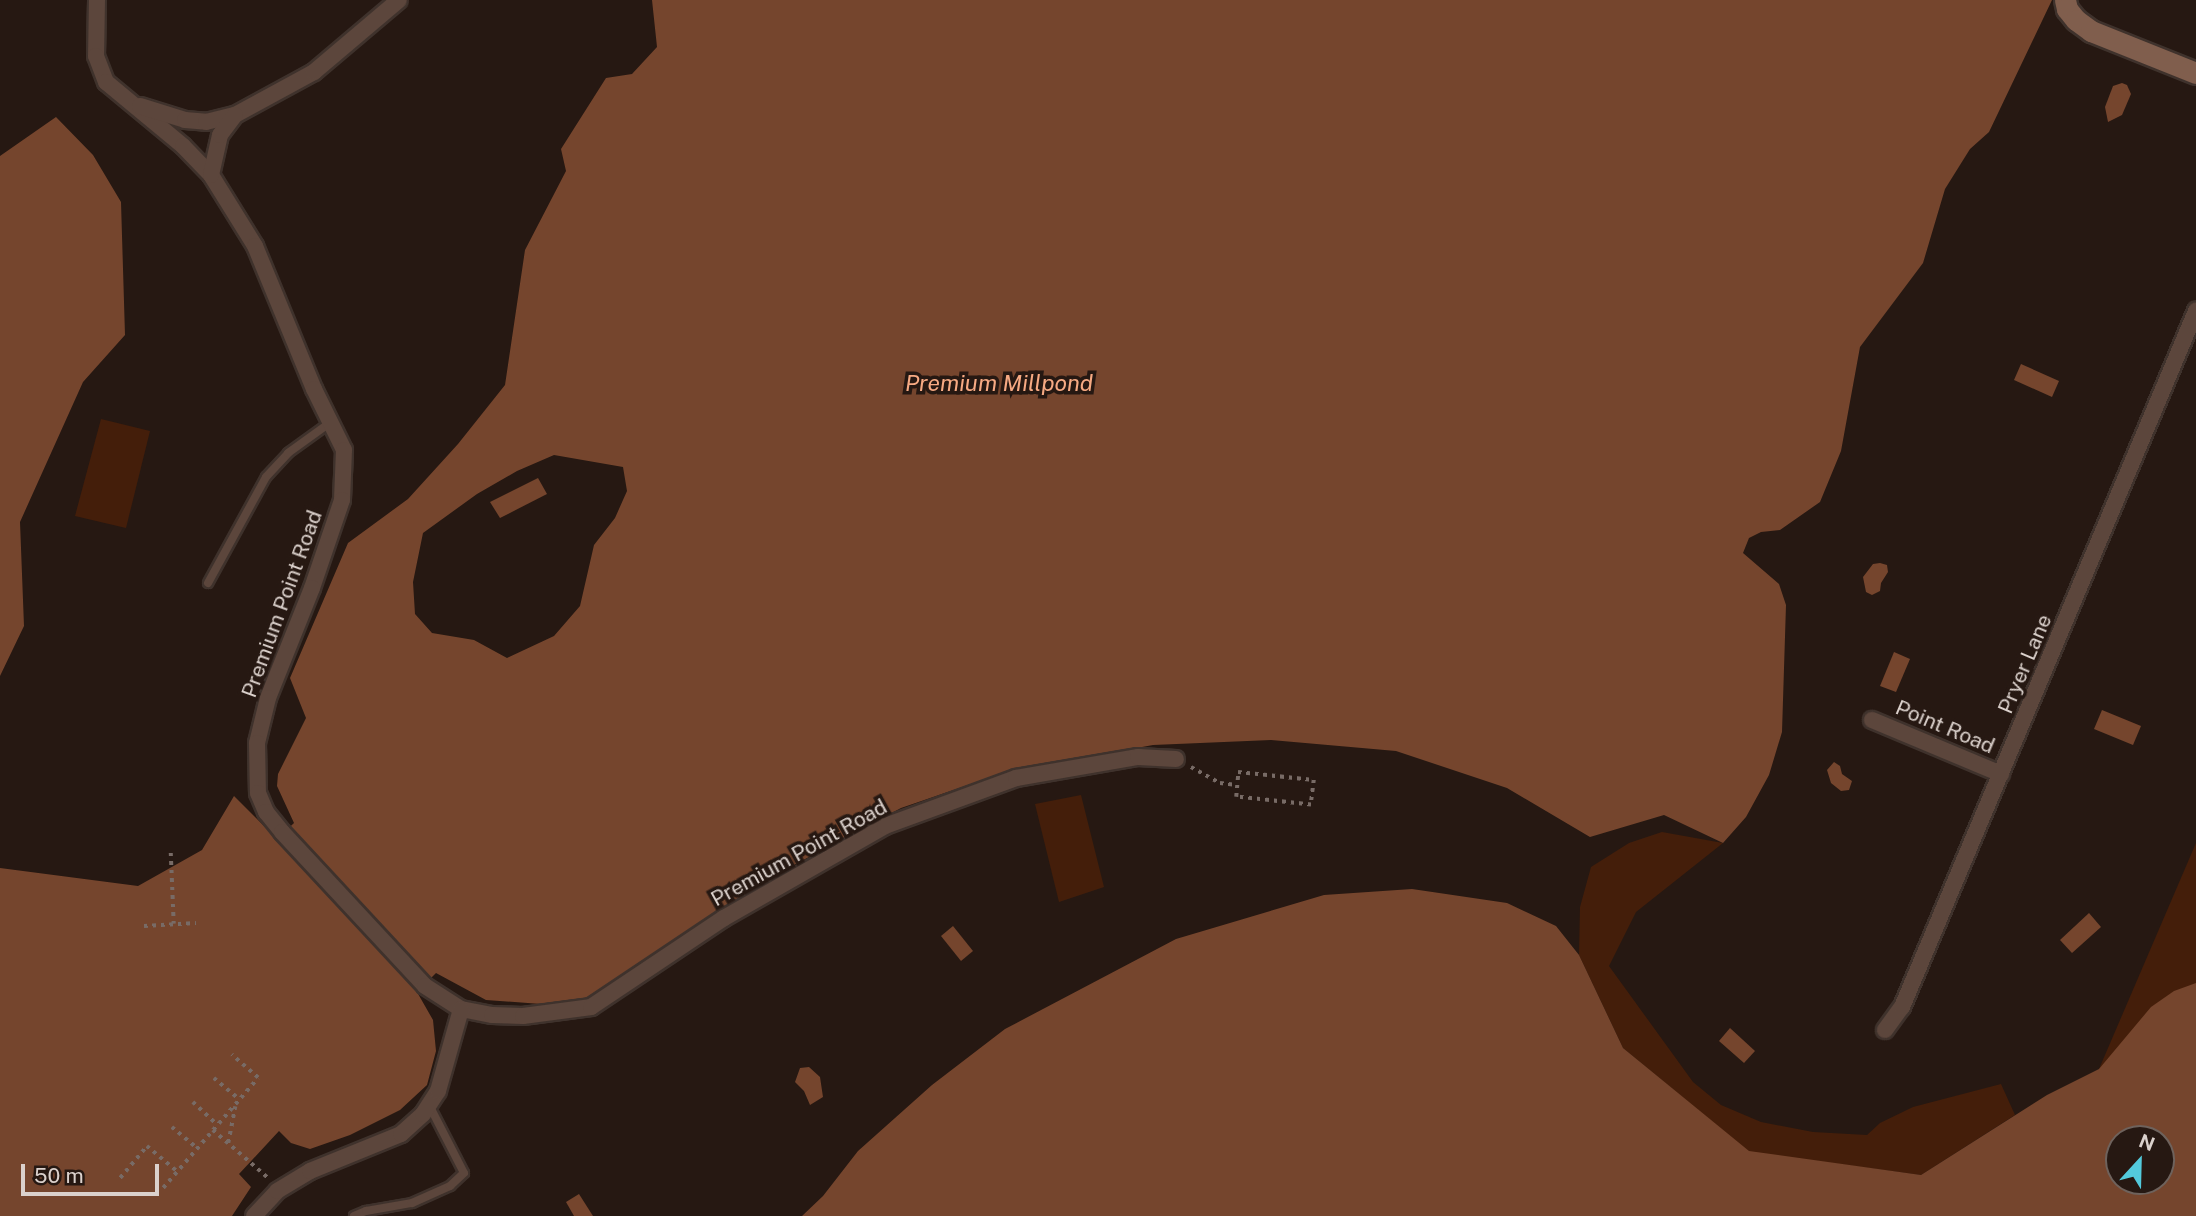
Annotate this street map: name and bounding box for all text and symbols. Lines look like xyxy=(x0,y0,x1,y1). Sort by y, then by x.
water label: Premium Millpond xyxy=(905,369,1093,397)
street label: Premium Point Road xyxy=(236,507,328,701)
street label: Pryer Lane xyxy=(1993,611,2057,717)
street label: Point Road xyxy=(1892,695,1998,759)
street label: Premium Point Road xyxy=(707,794,891,912)
north arrow xyxy=(2105,1125,2175,1195)
text: N xyxy=(2136,1129,2158,1155)
scale bar xyxy=(24,1150,163,1194)
text: 50 m xyxy=(34,1163,84,1188)

